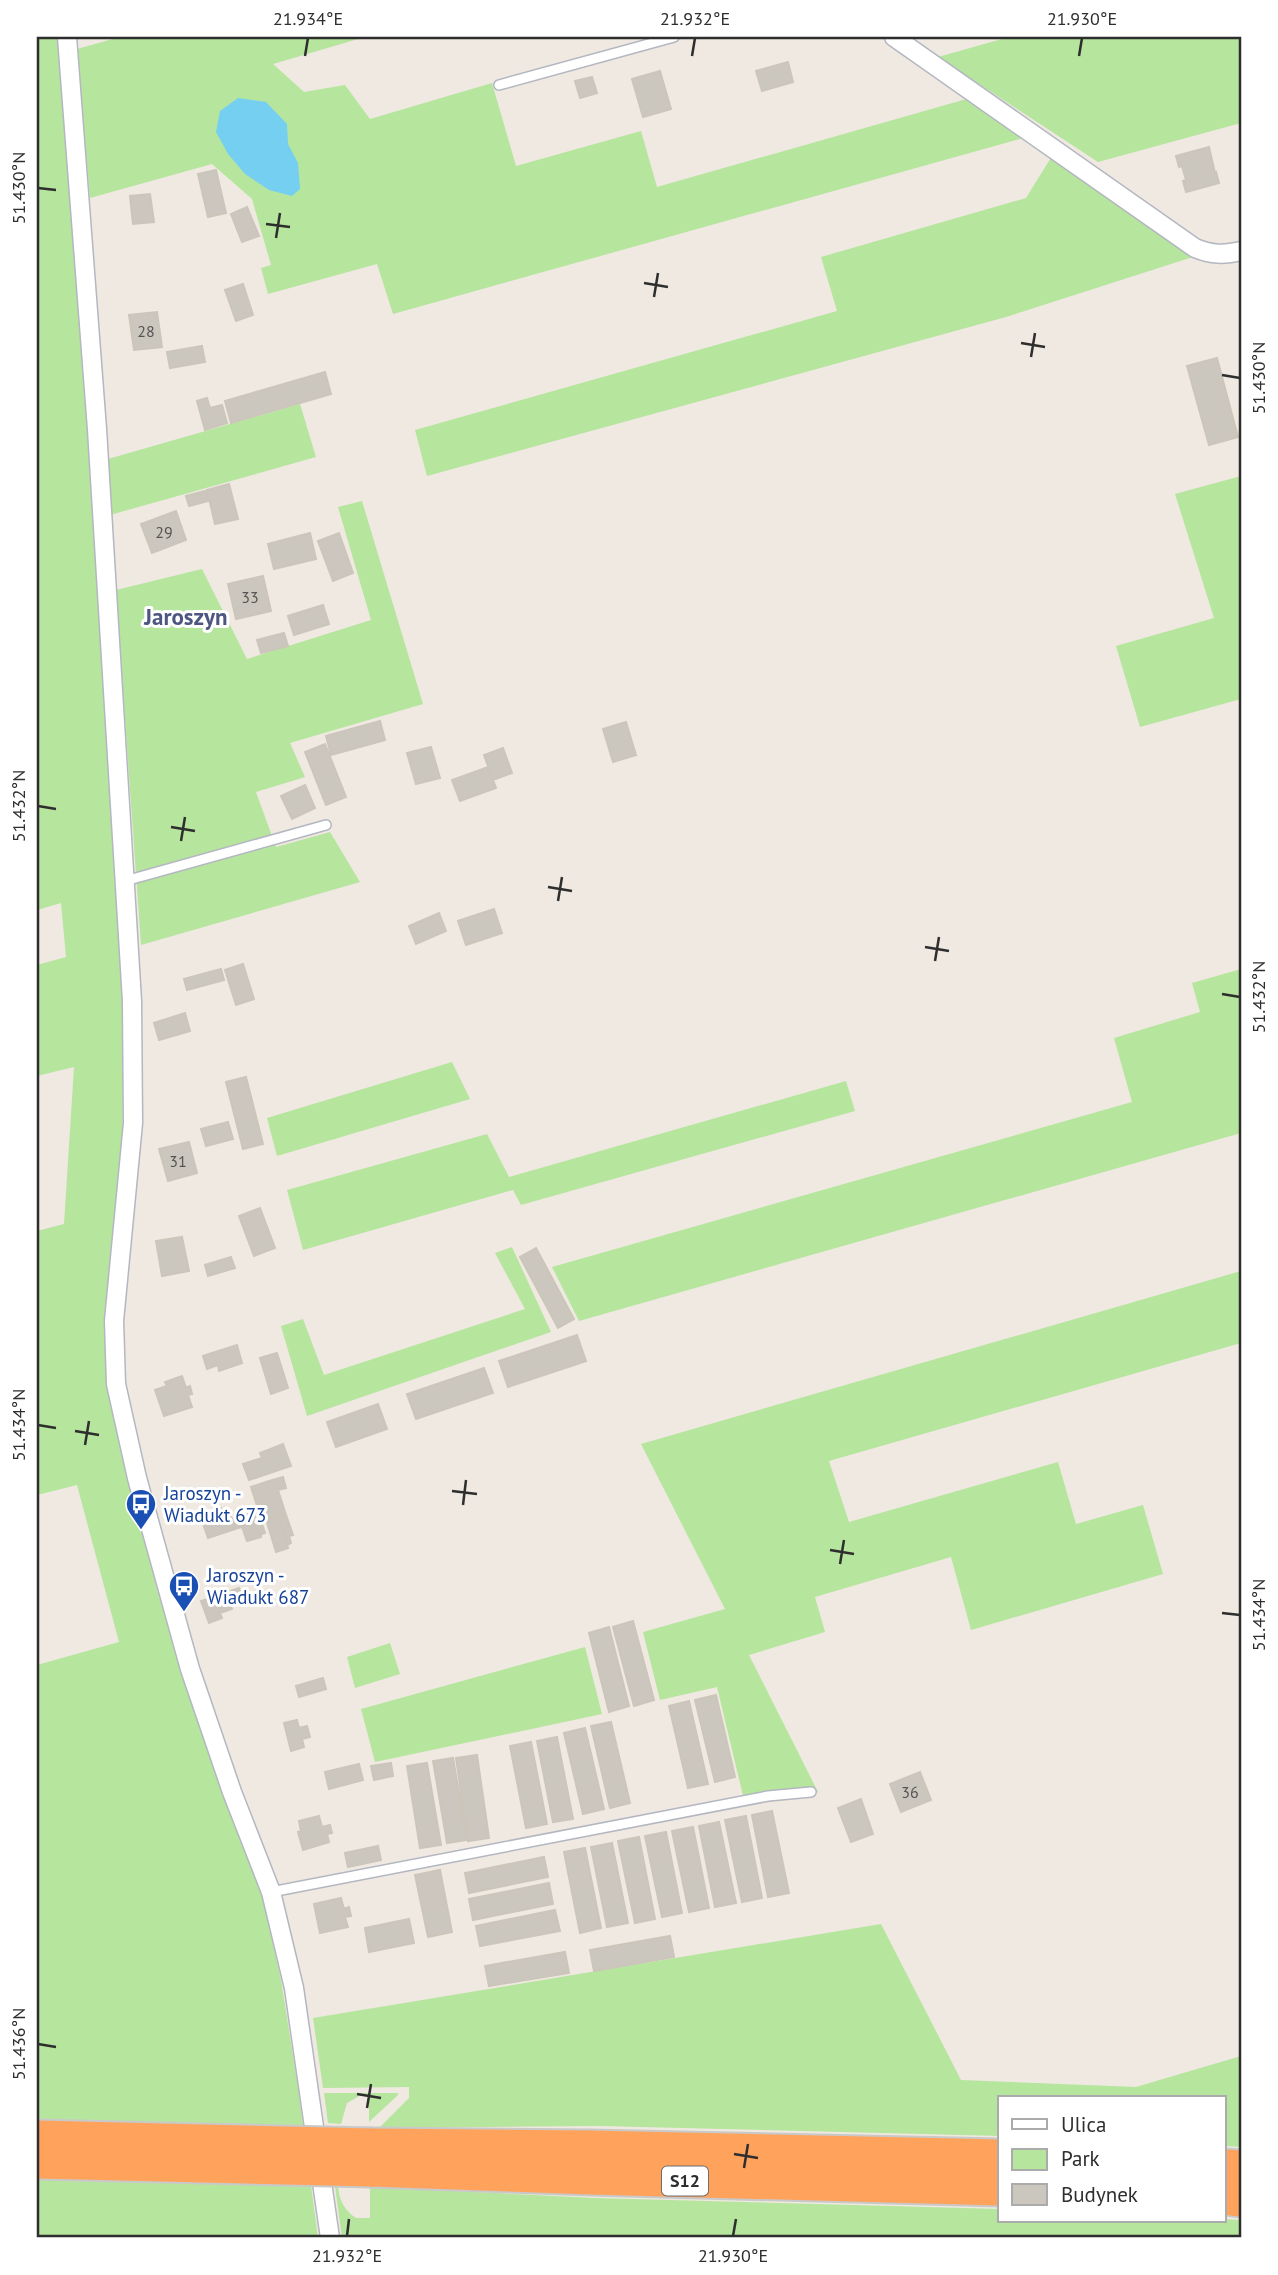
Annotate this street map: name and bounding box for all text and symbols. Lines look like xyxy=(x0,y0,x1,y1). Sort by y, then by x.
text: 21.934°E xyxy=(273,7,343,30)
text: 21.932°E xyxy=(660,7,730,30)
text: 21.930°E xyxy=(1047,7,1117,30)
text: 51.430°N xyxy=(7,152,30,224)
house number: 28 xyxy=(137,321,155,341)
text: 51.430°N xyxy=(1247,342,1270,414)
house number: 29 xyxy=(155,522,173,542)
house number: 33 xyxy=(241,587,259,607)
district label: Jaroszyn xyxy=(143,602,228,631)
text: 51.432°N xyxy=(7,770,30,842)
text: 51.432°N xyxy=(1247,961,1270,1033)
house number: 31 xyxy=(169,1151,187,1171)
text: 51.434°N xyxy=(7,1389,30,1461)
place label: Jaroszyn - Wiadukt 673 xyxy=(163,1481,266,1527)
bus stop icon: Jaroszyn - Wiadukt 673 xyxy=(124,1487,158,1531)
place label: Jaroszyn - Wiadukt 687 xyxy=(206,1563,309,1609)
bus stop icon: Jaroszyn - Wiadukt 687 xyxy=(167,1569,201,1613)
text: 51.434°N xyxy=(1247,1579,1270,1651)
house number: 36 xyxy=(901,1782,919,1802)
text: 51.436°N xyxy=(7,2008,30,2080)
legend xyxy=(998,2096,1226,2222)
text: Ulica xyxy=(1061,2111,1106,2138)
text: Park xyxy=(1061,2145,1100,2172)
road number: S12 xyxy=(662,2166,708,2196)
text: Budynek xyxy=(1061,2181,1138,2208)
text: 21.932°E xyxy=(312,2244,382,2267)
text: 21.930°E xyxy=(698,2244,768,2267)

